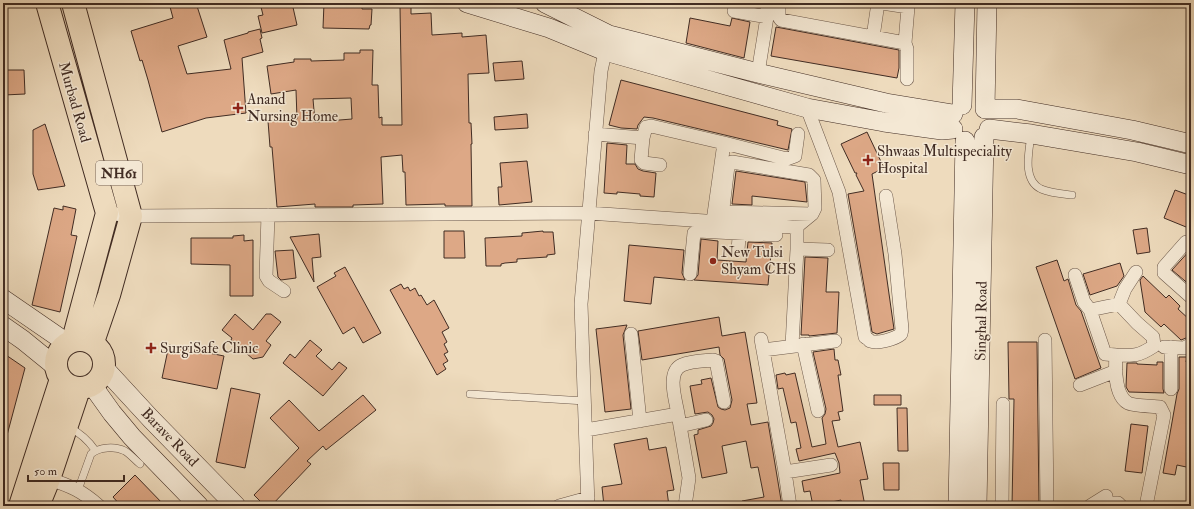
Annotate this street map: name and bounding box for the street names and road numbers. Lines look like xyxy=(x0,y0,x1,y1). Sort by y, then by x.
street label: Murbad Road xyxy=(54,60,95,145)
road number: NH61 xyxy=(96,161,142,185)
street label: Singhal Road xyxy=(971,280,992,361)
street label: Barave Road xyxy=(137,404,203,471)

